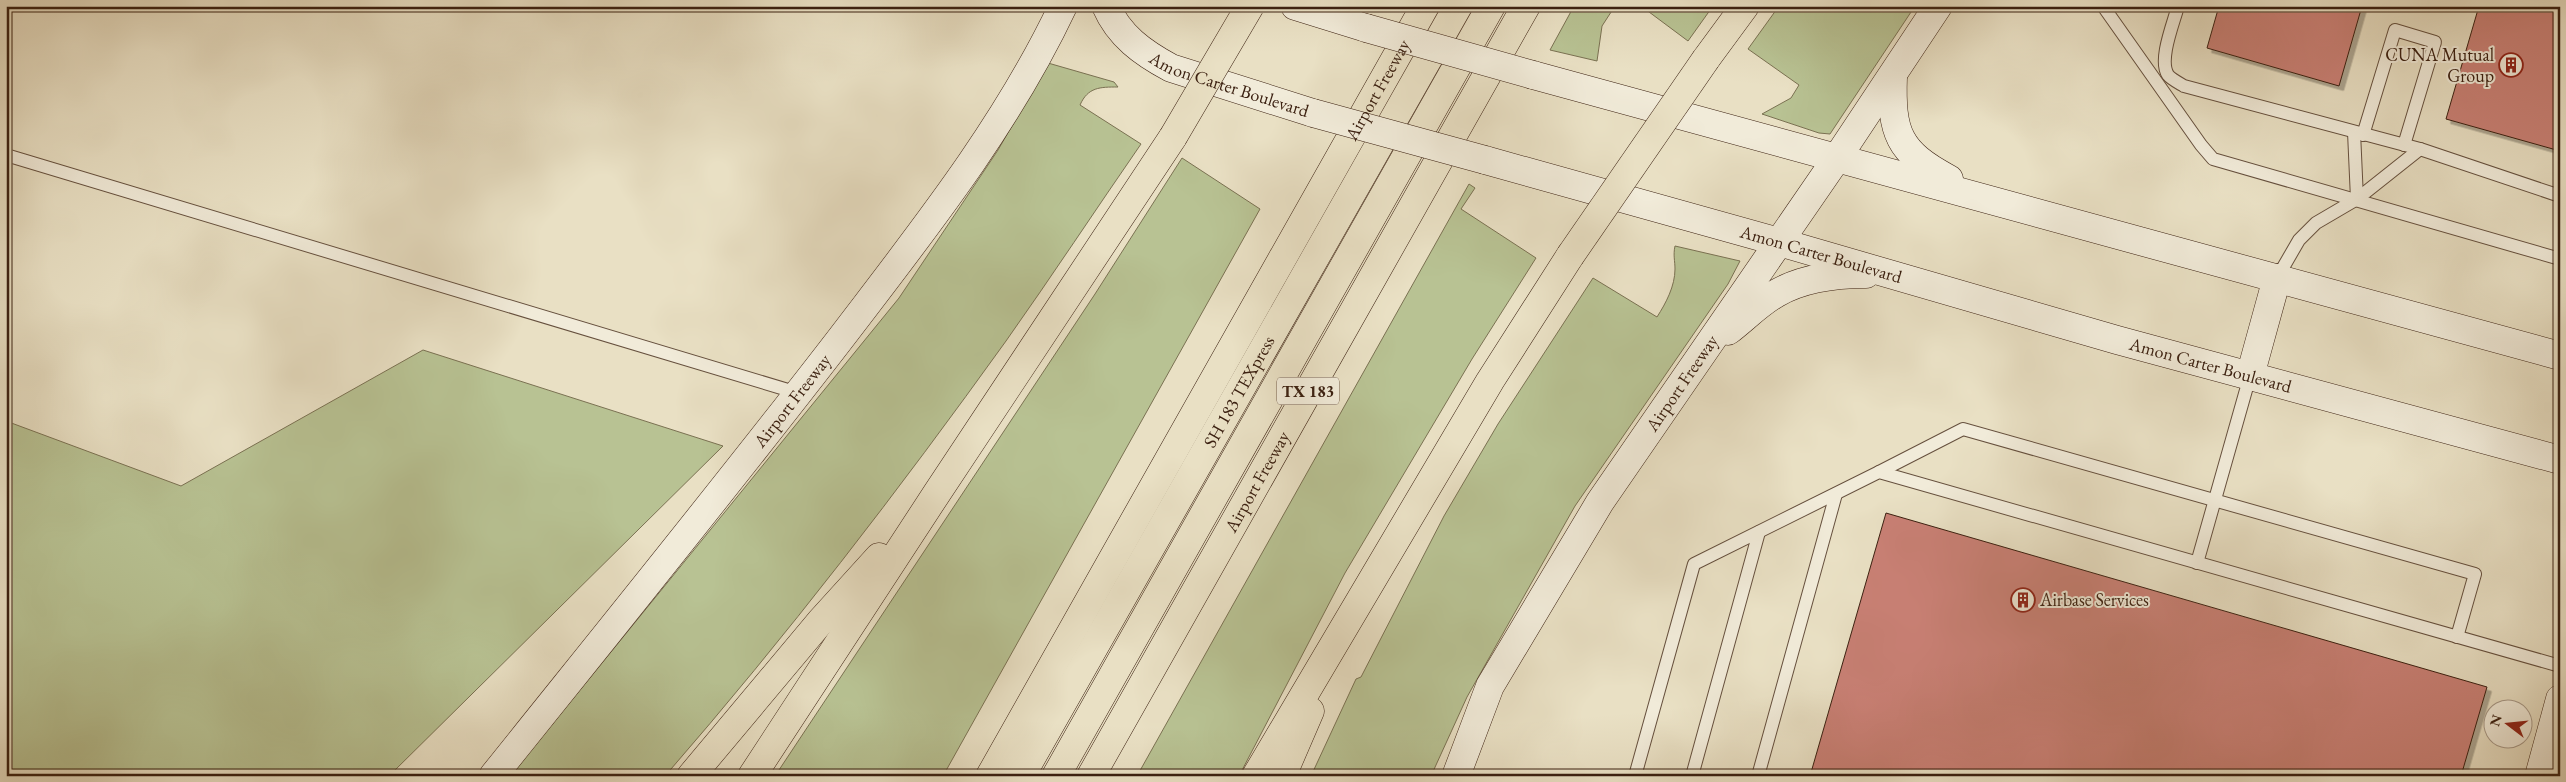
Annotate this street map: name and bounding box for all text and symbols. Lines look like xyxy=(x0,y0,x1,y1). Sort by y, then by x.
street label: Airport Freeway xyxy=(1339,35,1415,145)
place label: CUNA Mutual Group xyxy=(2385,43,2494,87)
street label: Amon Carter Boulevard xyxy=(1144,46,1313,122)
building icon: CUNA Mutual Group xyxy=(2498,52,2524,78)
street label: Amon Carter Boulevard xyxy=(1737,219,1906,288)
street label: Airport Freeway xyxy=(1640,330,1723,436)
street label: SH 183 TEXpress xyxy=(1198,331,1280,451)
street label: Amon Carter Boulevard xyxy=(2126,332,2295,398)
street label: Airport Freeway xyxy=(748,349,836,453)
road number: TX 183 xyxy=(1277,378,1339,404)
street label: Airport Freeway xyxy=(1219,427,1295,537)
building icon: Airbase Services xyxy=(2010,587,2036,613)
place label: Airbase Services xyxy=(2039,588,2149,611)
north arrow xyxy=(2484,700,2534,750)
text: N xyxy=(2485,712,2506,728)

